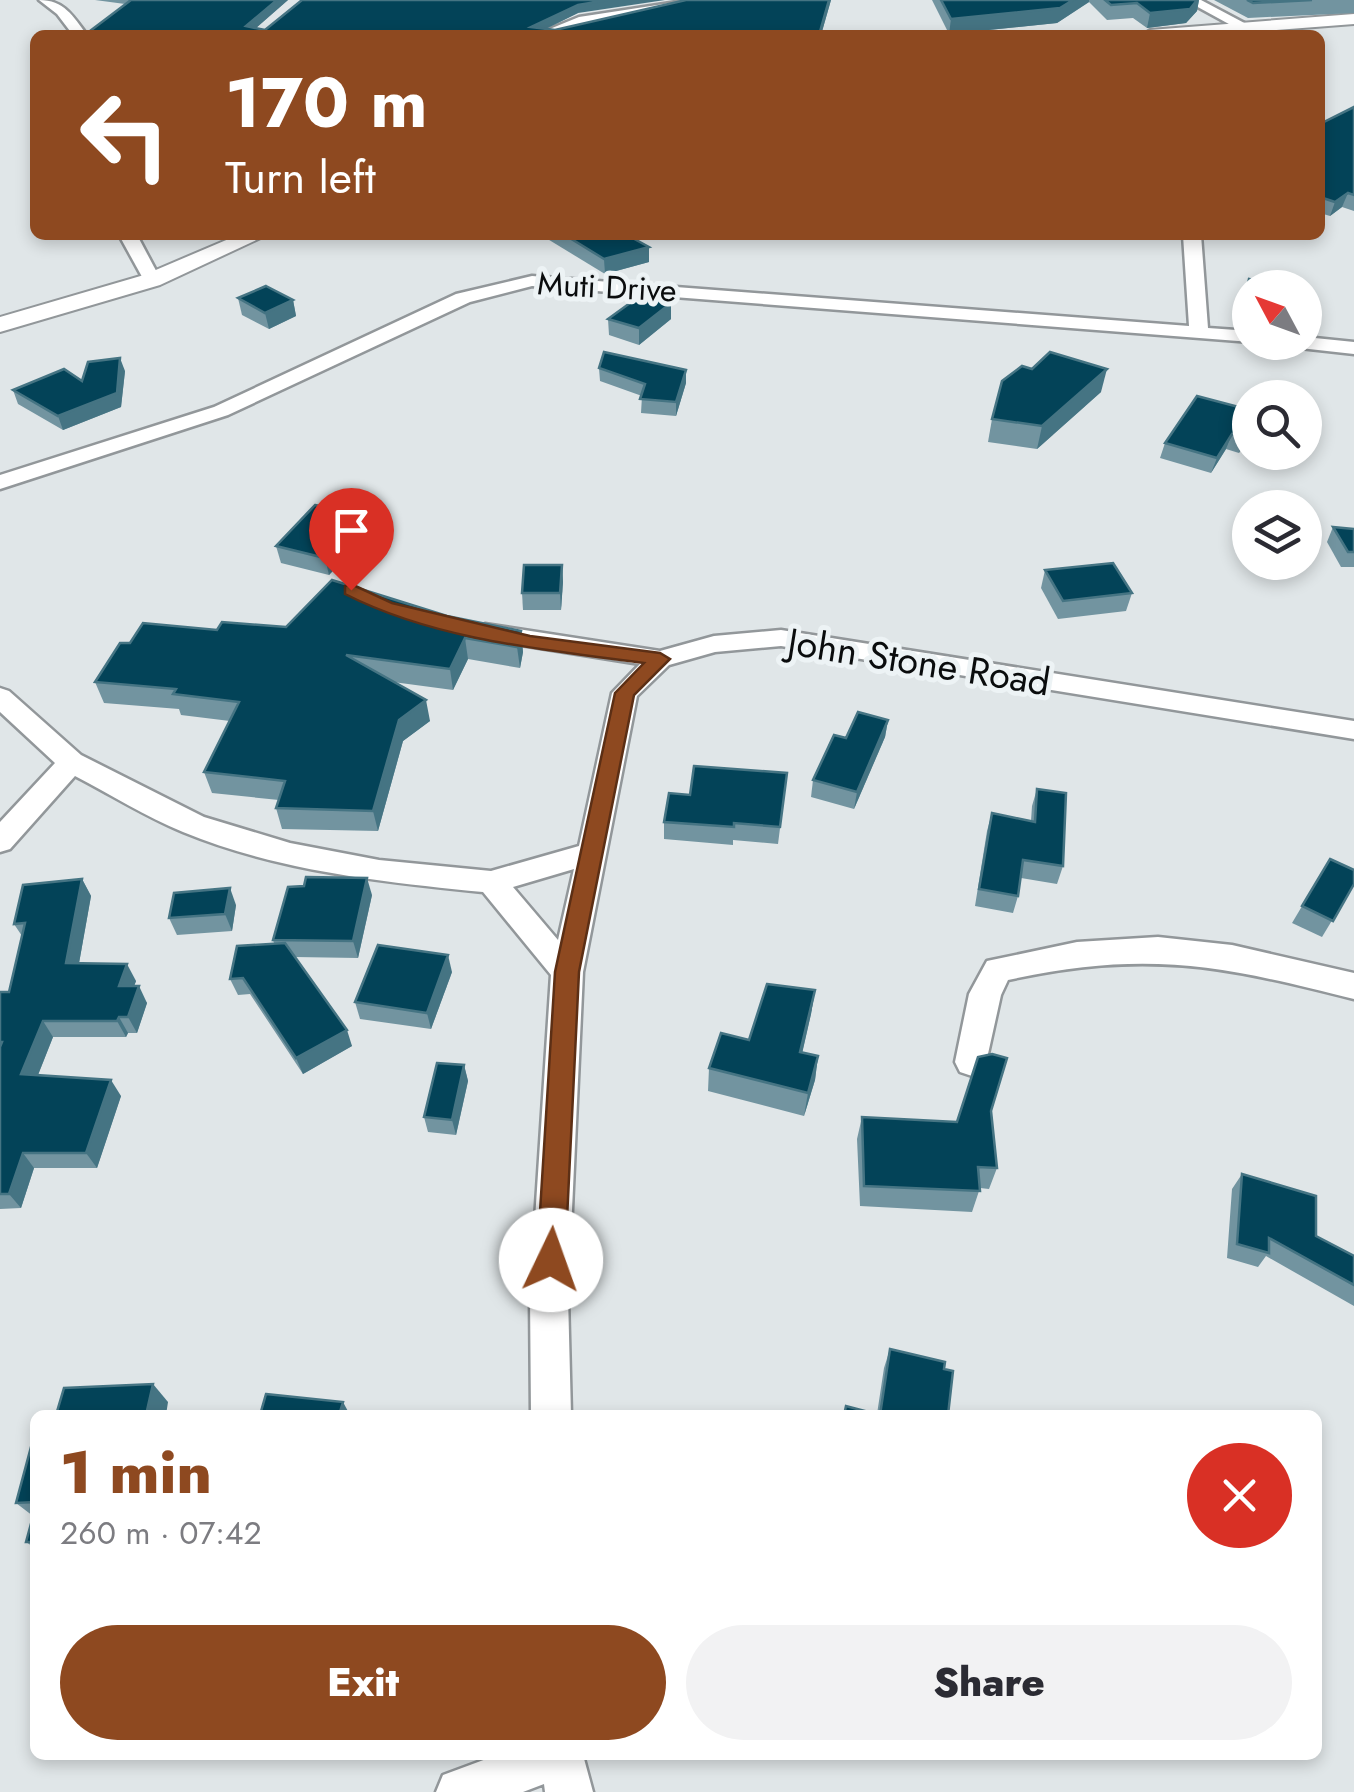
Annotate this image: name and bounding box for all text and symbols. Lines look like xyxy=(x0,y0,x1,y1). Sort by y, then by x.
text: 170 m xyxy=(225,52,428,153)
icon: left xyxy=(60,70,190,200)
text: Turn left xyxy=(225,145,376,210)
street label: Muti Drive xyxy=(536,260,678,314)
north arrow xyxy=(1232,270,1322,360)
map controls xyxy=(1232,270,1322,580)
button: search xyxy=(1232,380,1322,470)
pin xyxy=(309,488,394,591)
button: layers xyxy=(1232,490,1322,580)
icon: arrive xyxy=(324,503,379,558)
street label: John Stone Road xyxy=(779,613,1054,709)
position arrow xyxy=(499,1208,603,1312)
text: 1 min xyxy=(60,1429,212,1516)
button: close xyxy=(1187,1443,1292,1548)
text: 260 m · 07:42 xyxy=(60,1510,262,1556)
button: Exit xyxy=(60,1625,666,1740)
button: Share xyxy=(686,1625,1292,1740)

